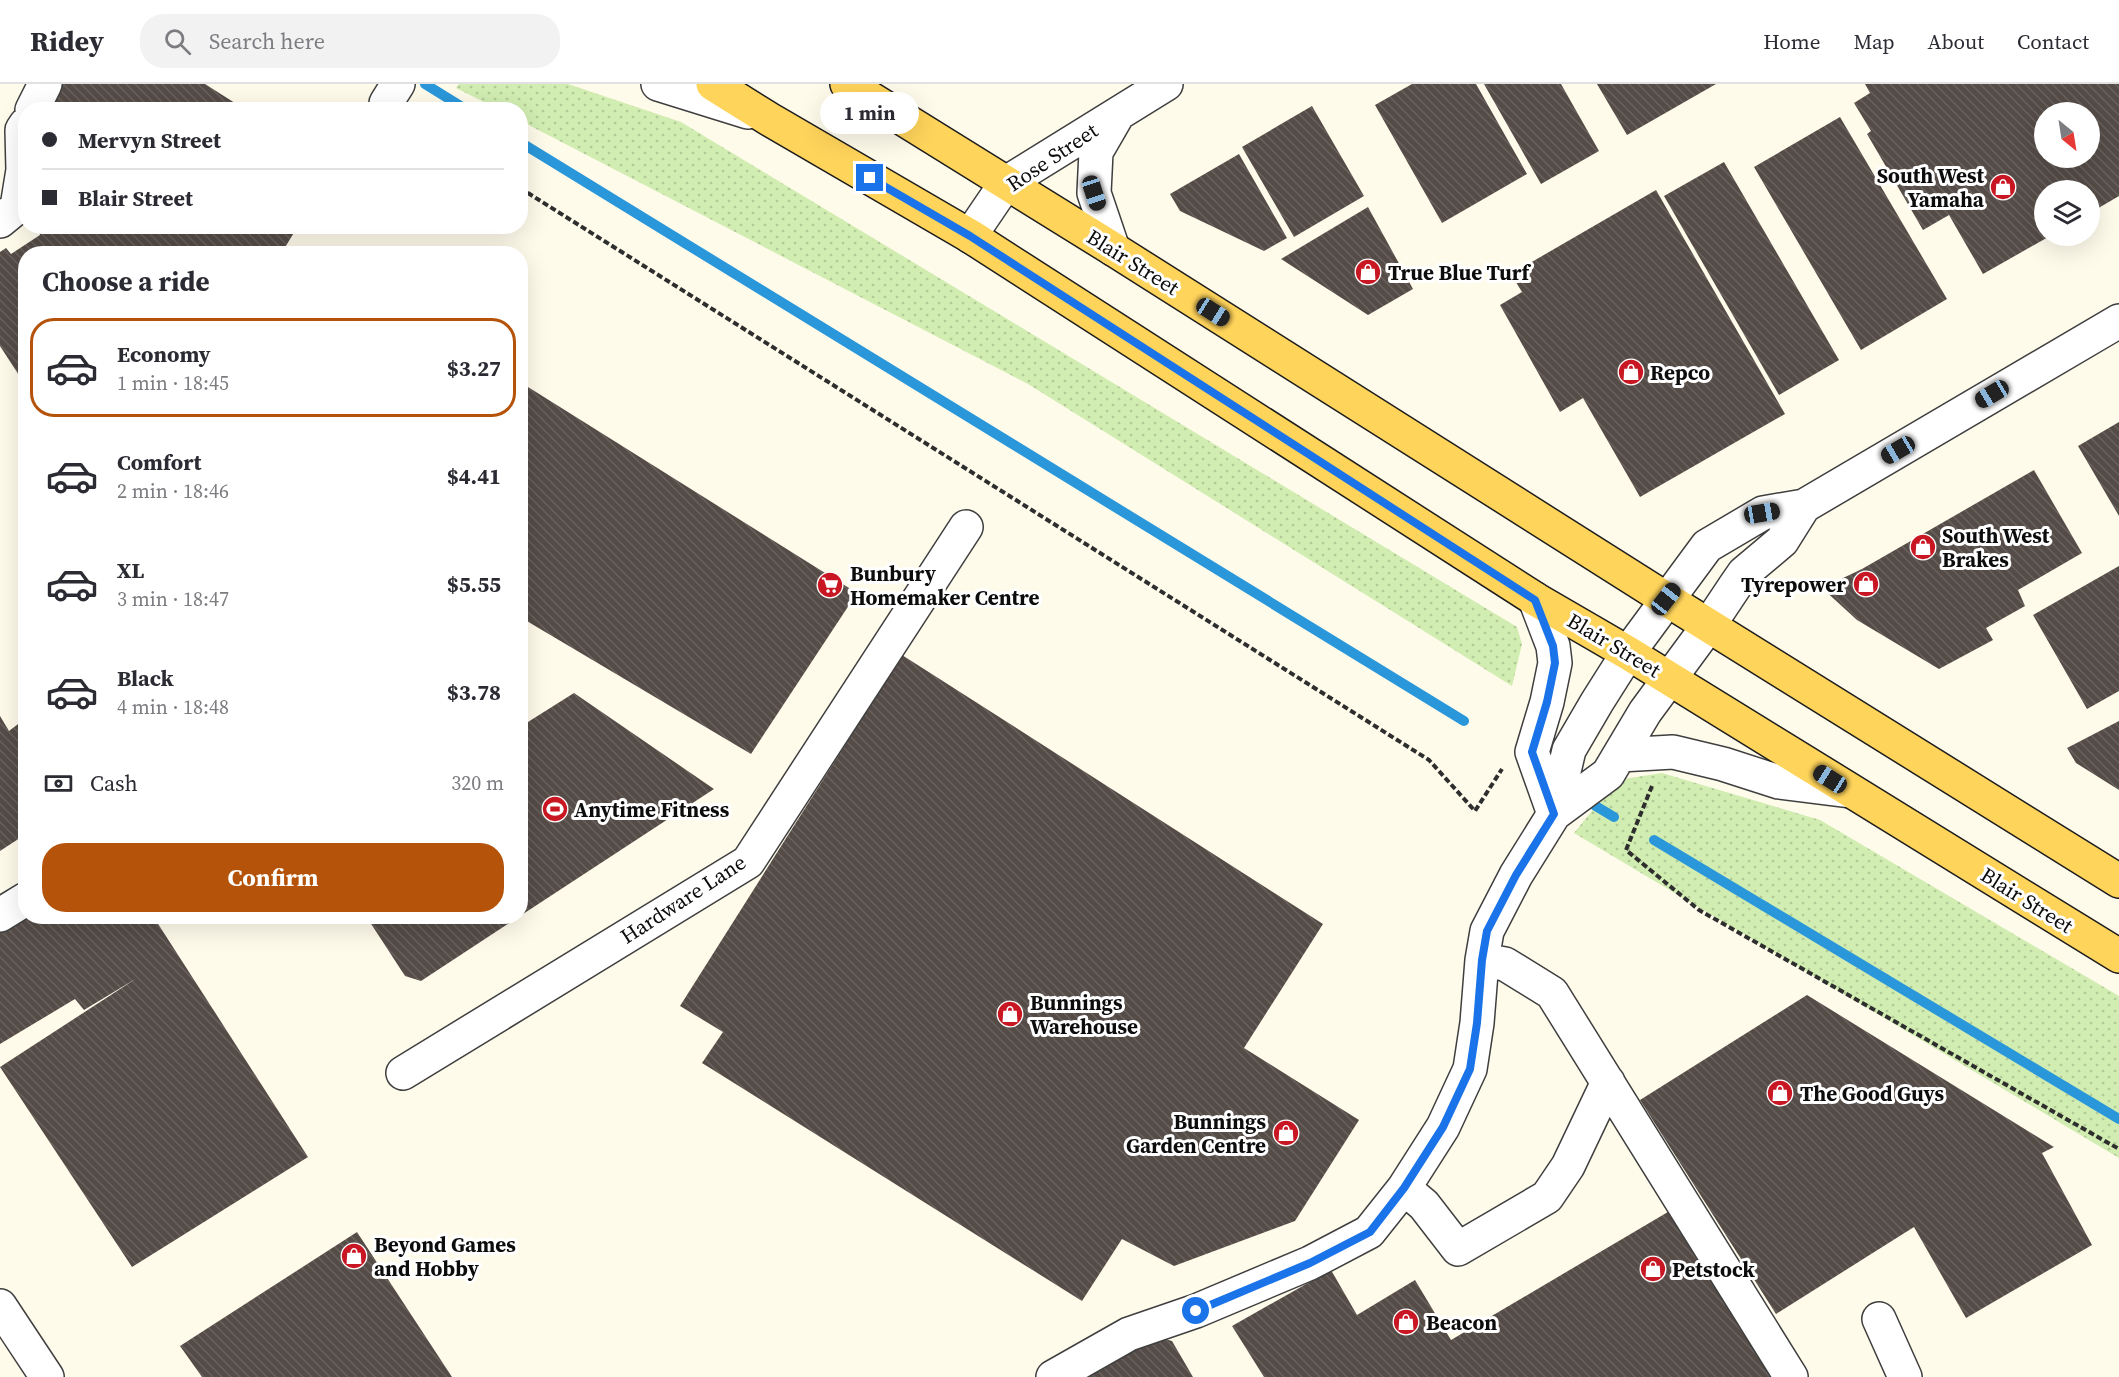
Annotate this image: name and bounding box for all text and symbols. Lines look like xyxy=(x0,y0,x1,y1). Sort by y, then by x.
search box xyxy=(140,14,560,68)
text: Ridey xyxy=(30,22,104,60)
icon: search xyxy=(161,25,194,58)
text: Search here xyxy=(209,26,325,56)
text: Home xyxy=(1763,27,1821,56)
text: Map xyxy=(1854,27,1895,56)
text: About xyxy=(1928,27,1984,56)
text: Contact xyxy=(2017,27,2089,56)
callout: 1 min xyxy=(820,91,920,133)
text: 1 min xyxy=(844,99,895,127)
north arrow xyxy=(2034,102,2100,168)
map controls xyxy=(2034,102,2100,246)
street label: Rose Street xyxy=(1001,116,1103,198)
text: Mervyn Street xyxy=(78,125,221,155)
place label: South West Yamaha xyxy=(1877,161,1985,214)
route end xyxy=(856,164,883,191)
shop icon: South West Yamaha xyxy=(1988,172,2018,202)
car xyxy=(1080,173,1108,213)
button: layers xyxy=(2034,180,2100,246)
text: Blair Street xyxy=(78,183,193,213)
street label: Blair Street xyxy=(1081,222,1185,302)
shop icon: True Blue Turf xyxy=(1353,257,1383,287)
place label: True Blue Turf xyxy=(1388,258,1531,287)
text: Choose a ride xyxy=(42,263,210,300)
car xyxy=(1193,295,1233,329)
text: Economy xyxy=(117,339,211,369)
icon: car xyxy=(45,341,99,395)
text: $3.27 xyxy=(447,353,501,383)
shop icon: Repco xyxy=(1616,357,1646,387)
place label: Repco xyxy=(1650,358,1710,387)
text: 1 min · 18:45 xyxy=(117,369,229,397)
car xyxy=(1972,377,2012,411)
car xyxy=(1878,433,1918,467)
text: Comfort xyxy=(117,447,201,477)
icon: car xyxy=(45,449,99,503)
text: $4.41 xyxy=(447,461,501,491)
text: 2 min · 18:46 xyxy=(117,477,229,505)
car xyxy=(1743,501,1781,525)
place label: South West Brakes xyxy=(1942,521,2050,574)
shop icon: South West Brakes xyxy=(1908,532,1938,562)
text: XL xyxy=(117,555,144,585)
icon: car xyxy=(45,557,99,611)
place label: Bunbury Homemaker Centre xyxy=(850,559,1039,612)
text: $5.55 xyxy=(447,569,501,599)
shop icon: Tyrepower xyxy=(1851,569,1881,599)
supermarket icon: Bunbury Homemaker Centre xyxy=(815,570,845,600)
place label: Tyrepower xyxy=(1741,570,1846,599)
car xyxy=(1648,579,1684,619)
text: 3 min · 18:47 xyxy=(117,585,229,613)
street label: Blair Street xyxy=(1562,606,1666,684)
text: Black xyxy=(117,663,174,693)
icon: car xyxy=(45,665,99,719)
text: $3.78 xyxy=(447,677,501,707)
text: 4 min · 18:48 xyxy=(117,693,229,721)
car xyxy=(1810,762,1850,796)
icon: cash xyxy=(42,767,75,800)
text: Cash xyxy=(90,768,138,798)
text: 320 m xyxy=(451,769,504,797)
sports icon: Anytime Fitness xyxy=(540,794,570,824)
place label: Anytime Fitness xyxy=(574,795,730,824)
button: Confirm xyxy=(42,843,504,912)
street label: Hardware Lane xyxy=(615,848,751,950)
street label: Blair Street xyxy=(1975,860,2079,940)
place label: Bunnings Warehouse xyxy=(1030,988,1138,1041)
shop icon: Bunnings Warehouse xyxy=(995,999,1025,1029)
shop icon: The Good Guys xyxy=(1765,1078,1795,1108)
place label: The Good Guys xyxy=(1800,1079,1944,1108)
place label: Bunnings Garden Centre xyxy=(1126,1107,1266,1160)
shop icon: Bunnings Garden Centre xyxy=(1271,1118,1301,1148)
place label: Beyond Games and Hobby xyxy=(374,1230,516,1283)
shop icon: Beyond Games and Hobby xyxy=(339,1241,369,1271)
shop icon: Petstock xyxy=(1638,1254,1668,1284)
place label: Petstock xyxy=(1672,1255,1755,1284)
route start xyxy=(1182,1297,1209,1324)
shop icon: Beacon xyxy=(1391,1307,1421,1337)
place label: Beacon xyxy=(1426,1308,1497,1337)

